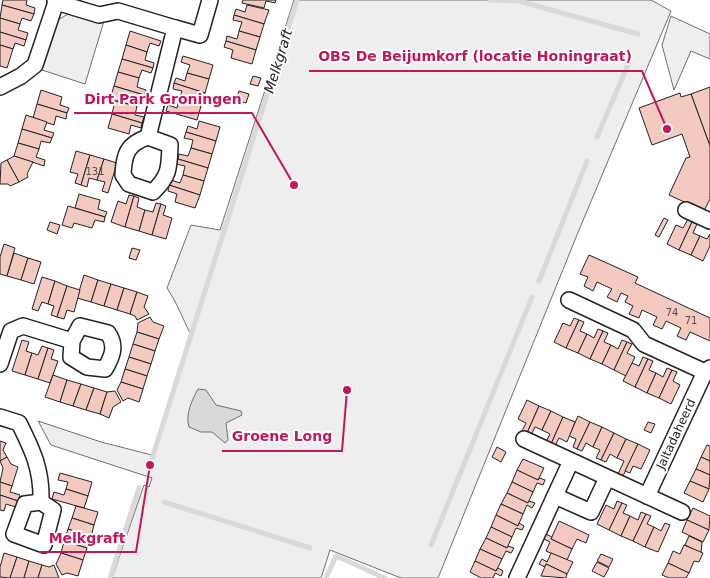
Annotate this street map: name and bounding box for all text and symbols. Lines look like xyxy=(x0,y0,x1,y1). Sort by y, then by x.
water label: Melkgraft xyxy=(261,26,295,95)
callout: OBS De Beijumkorf (locatie Honingraat) xyxy=(309,42,642,71)
text: OBS De Beijumkorf (locatie Honingraat) xyxy=(318,48,632,64)
callout: Dirt Park Groningen xyxy=(74,84,252,113)
text: Dirt Park Groningen xyxy=(84,91,242,107)
house number: 131 xyxy=(85,166,105,177)
house number: 74 xyxy=(666,307,678,318)
house number: 71 xyxy=(685,315,697,326)
street label: Jaltadaheerd xyxy=(653,397,698,472)
callout: Groene Long xyxy=(222,422,342,451)
text: Groene Long xyxy=(232,428,332,444)
callout: Melkgraft xyxy=(39,523,136,552)
text: Melkgraft xyxy=(49,530,126,546)

